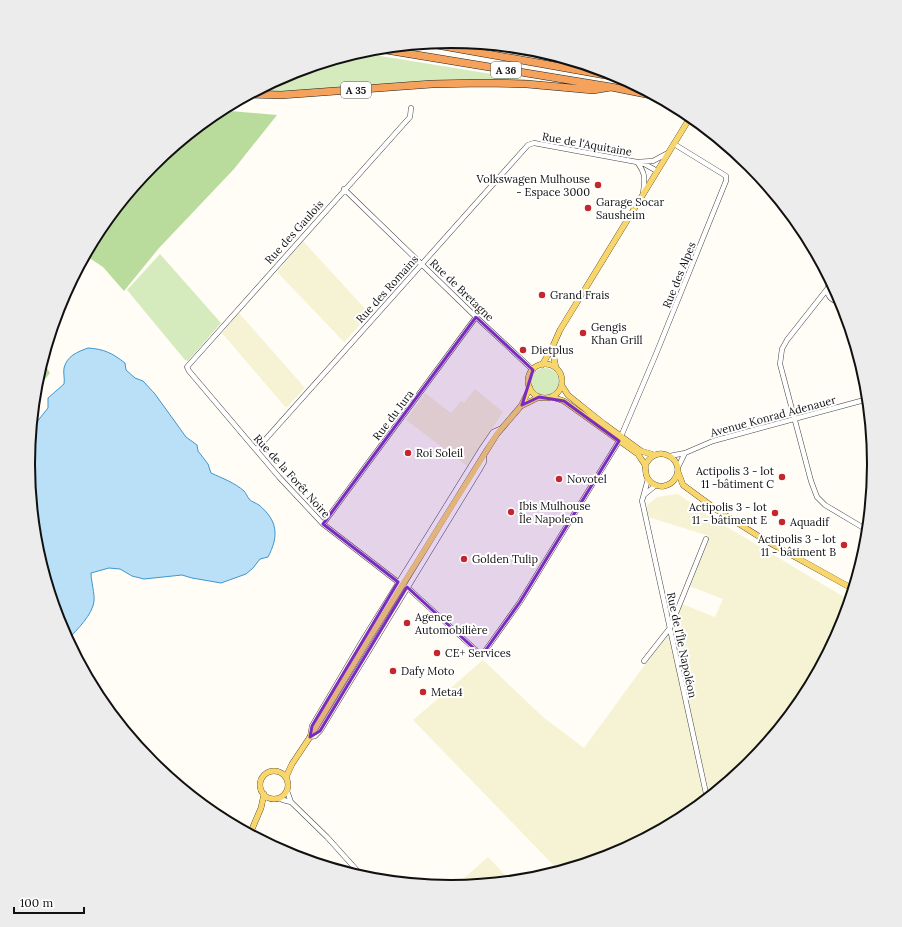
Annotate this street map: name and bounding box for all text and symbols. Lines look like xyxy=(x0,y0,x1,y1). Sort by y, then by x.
road number: A 36 xyxy=(491,62,521,78)
road number: A 35 xyxy=(341,82,371,98)
street label: Rue de l'Aquitaine xyxy=(541,129,633,159)
place label: Volkswagen Mulhouse - Espace 3000 xyxy=(476,172,590,199)
marker: Volkswagen Mulhouse - Espace 3000 xyxy=(593,180,603,190)
place label: Garage Socar Sausheim xyxy=(596,195,664,222)
street label: Rue des Gaulois xyxy=(262,197,326,267)
marker: Garage Socar Sausheim xyxy=(583,203,593,213)
street label: Rue des Alpes xyxy=(659,240,699,310)
street label: Rue des Romains xyxy=(353,252,421,326)
street label: Rue de Bretagne xyxy=(427,256,497,324)
place label: Grand Frais xyxy=(550,288,609,302)
marker: Grand Frais xyxy=(537,290,547,300)
place label: Gengis Khan Grill xyxy=(591,320,643,347)
marker: Gengis Khan Grill xyxy=(578,328,588,338)
place label: Dietplus xyxy=(531,343,574,357)
marker: Dietplus xyxy=(518,345,528,355)
street label: Rue du Jura xyxy=(370,387,417,443)
street label: Avenue Konrad Adenauer xyxy=(708,392,838,440)
street label: Rue de la Forêt Noire xyxy=(251,431,333,521)
place label: Roi Soleil xyxy=(416,446,463,460)
marker: Roi Soleil xyxy=(403,448,413,458)
place label: Actipolis 3 - lot 11 -bâtiment C xyxy=(695,464,775,491)
place label: Novotel xyxy=(567,472,607,486)
marker: Actipolis 3 - lot 11 -bâtiment C xyxy=(777,472,787,482)
marker: Novotel xyxy=(554,474,564,484)
place label: Ibis Mulhouse Île Napoleon xyxy=(519,499,591,526)
place label: Actipolis 3 - lot 11 - bâtiment E xyxy=(688,500,768,527)
marker: Ibis Mulhouse Île Napoleon xyxy=(506,507,516,517)
marker: Actipolis 3 - lot 11 - bâtiment E xyxy=(770,508,780,518)
place label: Aquadif xyxy=(789,515,830,529)
marker: Aquadif xyxy=(777,517,787,527)
place label: Actipolis 3 - lot 11 - bâtiment B xyxy=(757,532,837,559)
marker: Actipolis 3 - lot 11 - bâtiment B xyxy=(839,540,849,550)
place label: Golden Tulip xyxy=(472,552,538,566)
marker: Golden Tulip xyxy=(459,554,469,564)
street label: Rue de l'Île Napoléon xyxy=(664,591,700,699)
place label: Agence Automobilière xyxy=(414,610,488,637)
marker: Agence Automobilière xyxy=(402,618,412,628)
place label: CE+ Services xyxy=(445,646,511,660)
marker: CE+ Services xyxy=(432,648,442,658)
place label: Dafy Moto xyxy=(401,664,455,678)
marker: Dafy Moto xyxy=(388,666,398,676)
place label: Meta4 xyxy=(431,685,463,699)
marker: Meta4 xyxy=(418,687,428,697)
scale bar xyxy=(14,889,84,915)
text: 100 m xyxy=(20,895,53,910)

